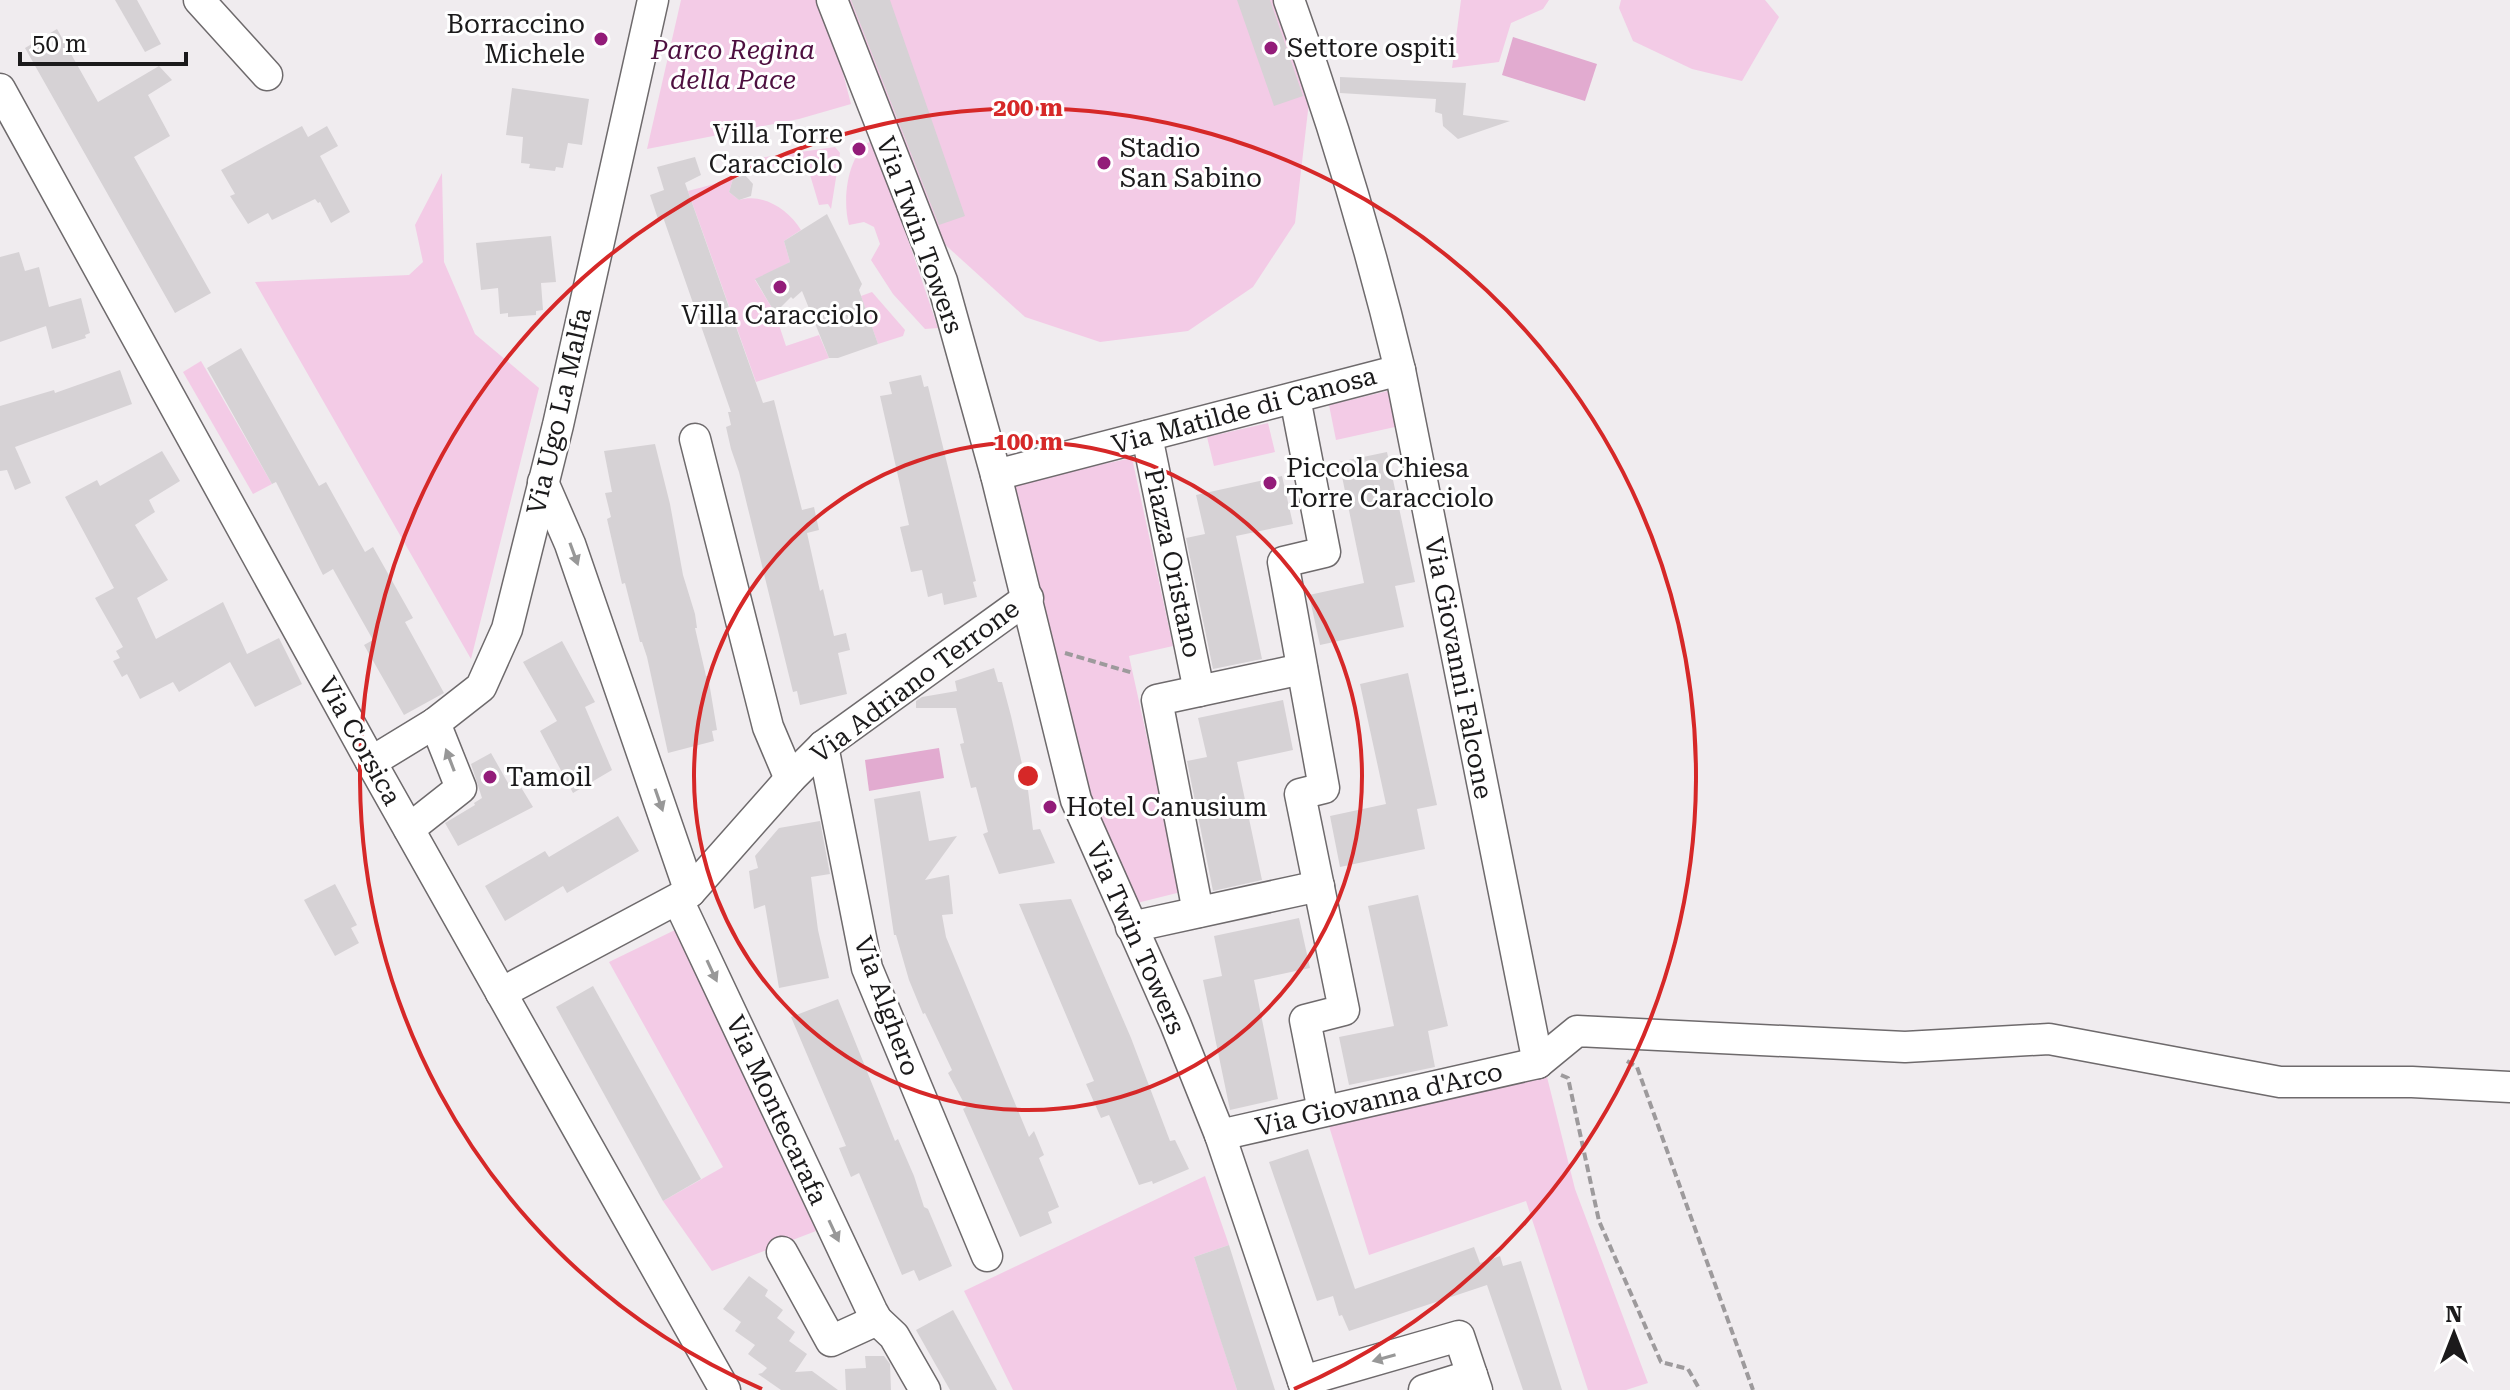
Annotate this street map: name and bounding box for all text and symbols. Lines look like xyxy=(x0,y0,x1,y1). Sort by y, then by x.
place label: Borraccino Michele xyxy=(446,9,585,69)
scale bar xyxy=(20,16,186,66)
text: 50 m xyxy=(32,30,87,58)
marker: Borraccino Michele xyxy=(592,30,610,48)
place label: Settore ospiti xyxy=(1287,33,1456,63)
park label: Parco Regina della Pace xyxy=(650,35,815,95)
marker: Settore ospiti xyxy=(1262,39,1280,57)
text: 200 m xyxy=(993,94,1063,122)
place label: Villa Torre Caracciolo xyxy=(709,119,843,179)
street label: Via Twin Towers xyxy=(870,133,970,337)
place label: Stadio San Sabino xyxy=(1120,133,1262,193)
marker: Villa Torre Caracciolo xyxy=(850,140,868,158)
marker: Stadio San Sabino xyxy=(1095,154,1113,172)
marker: Villa Caracciolo xyxy=(771,278,789,296)
place label: Villa Caracciolo xyxy=(681,300,879,330)
street label: Via Ugo La Malfa xyxy=(521,305,597,517)
street label: Via Matilde di Canosa xyxy=(1109,360,1379,460)
text: 100 m xyxy=(993,428,1063,456)
place label: Piccola Chiesa Torre Caracciolo xyxy=(1286,453,1494,513)
street label: Piazza Oristano xyxy=(1138,466,1208,660)
marker: Piccola Chiesa Torre Caracciolo xyxy=(1261,474,1279,492)
street label: Via Giovanni Falcone xyxy=(1419,535,1499,801)
one-way arrow xyxy=(568,542,580,566)
street label: Via Adriano Terrone xyxy=(805,593,1025,769)
street label: Via Corsica xyxy=(312,672,408,810)
one-way arrow xyxy=(443,748,456,772)
place label: Tamoil xyxy=(506,762,592,792)
centre of rings xyxy=(1014,762,1042,790)
marker: Tamoil xyxy=(481,768,499,786)
one-way arrow xyxy=(653,788,665,812)
place label: Hotel Canusium xyxy=(1066,792,1268,822)
marker: Hotel Canusium xyxy=(1041,798,1059,816)
street label: Via Twin Towers xyxy=(1080,837,1192,1039)
street label: Via Alghero xyxy=(848,932,926,1080)
one-way arrow xyxy=(705,959,718,982)
street label: Via Montecarafa xyxy=(720,1011,834,1209)
street label: Via Giovanna d'Arco xyxy=(1253,1056,1505,1142)
one-way arrow xyxy=(827,1220,841,1243)
north arrow xyxy=(2414,1294,2494,1374)
text: N xyxy=(2446,1302,2463,1327)
one-way arrow xyxy=(1371,1352,1395,1365)

